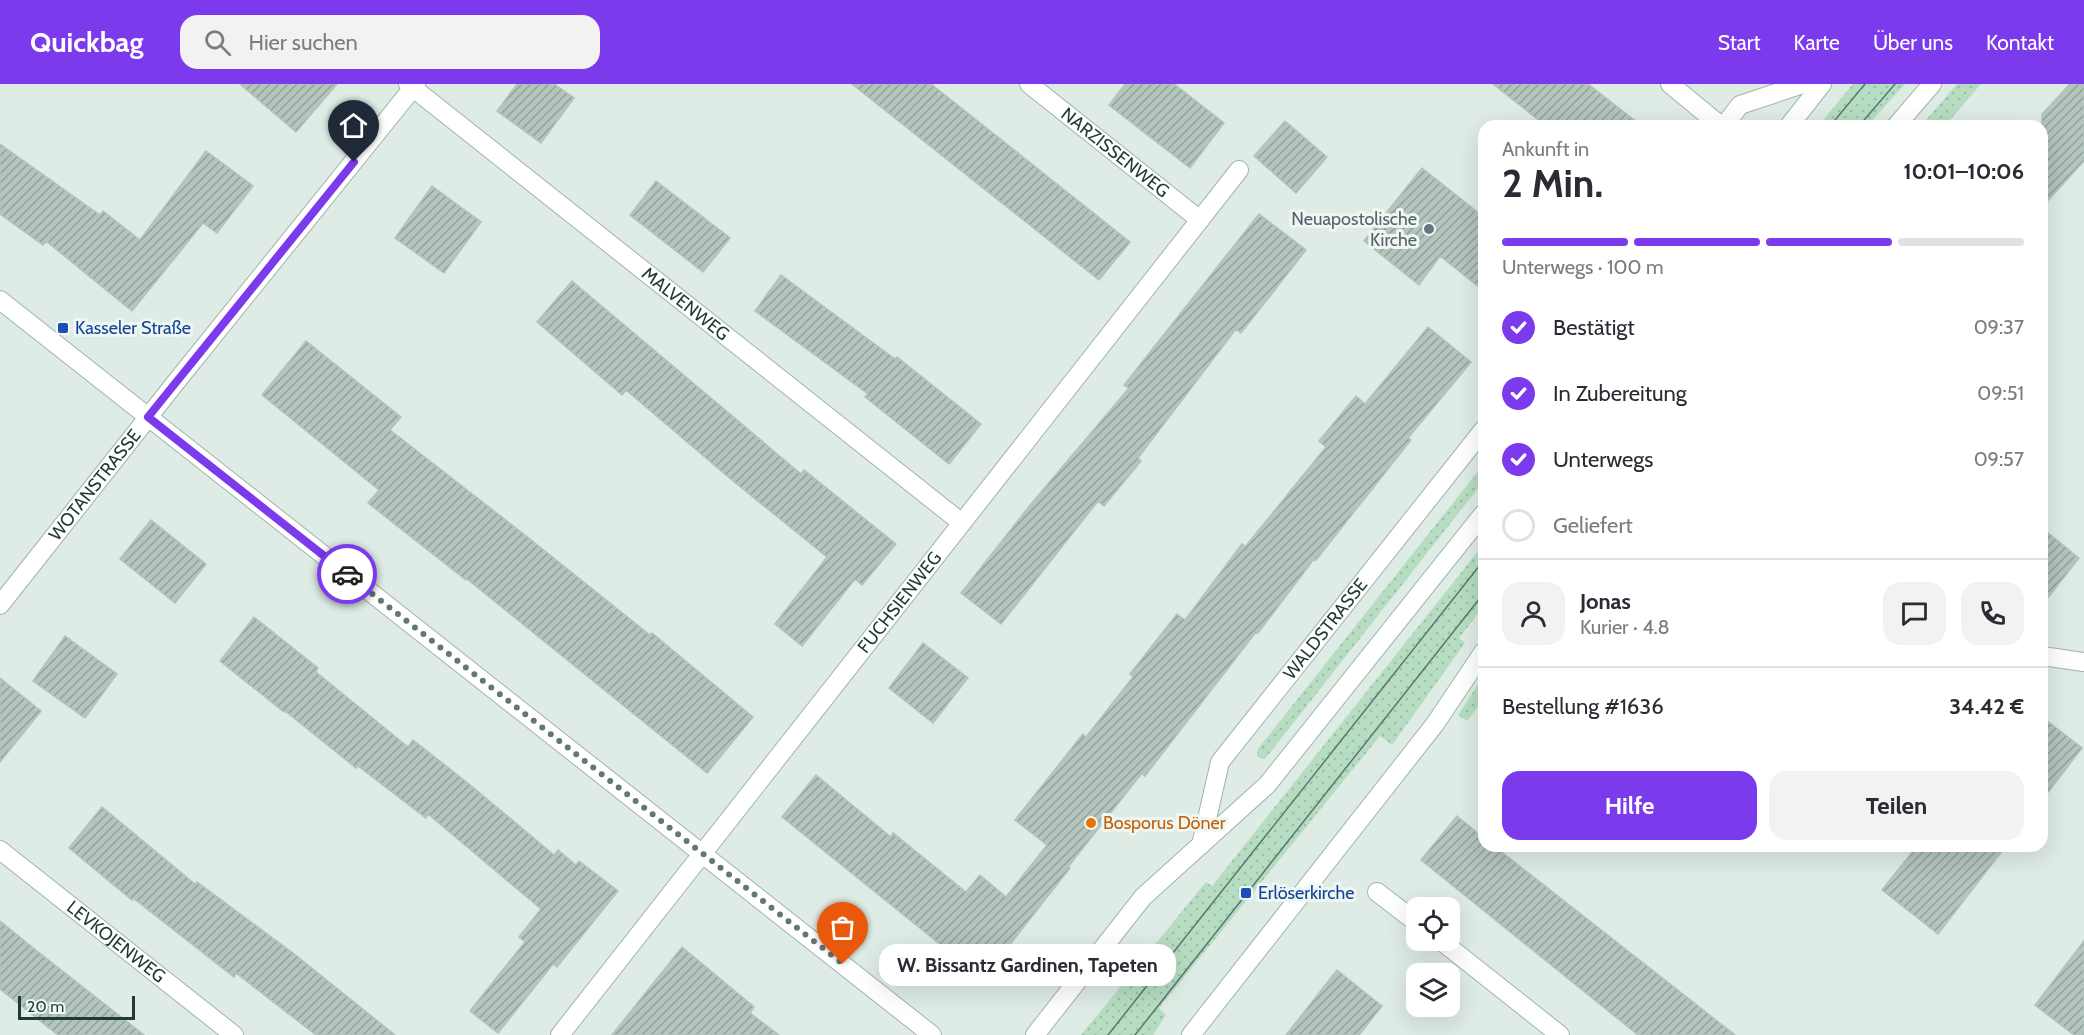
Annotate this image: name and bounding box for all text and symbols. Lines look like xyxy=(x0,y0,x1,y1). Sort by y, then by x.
search box xyxy=(180,15,600,69)
text: Quickbag xyxy=(30,25,144,59)
icon: search xyxy=(201,26,234,59)
text: Hier suchen xyxy=(249,29,358,56)
text: Start xyxy=(1718,30,1761,55)
text: Karte xyxy=(1794,30,1840,55)
text: Über uns xyxy=(1873,30,1953,55)
text: Kontakt xyxy=(1986,30,2054,55)
pin xyxy=(328,100,379,162)
street label: NARZISSENWEG xyxy=(1057,103,1173,202)
icon: home xyxy=(337,109,370,142)
text: Ankunft in xyxy=(1502,137,1589,161)
text: 10:01–10:06 xyxy=(1904,158,2024,185)
text: 2 Min. xyxy=(1502,159,1603,207)
place label: Neuapostolische Kirche xyxy=(1291,208,1417,251)
marker: Neuapostolische Kirche xyxy=(1422,222,1436,236)
text: Unterwegs · 100 m xyxy=(1502,255,1664,279)
street label: MALVENWEG xyxy=(637,262,734,345)
icon: check xyxy=(1502,311,1535,344)
text: Bestätigt xyxy=(1553,314,1635,341)
text: 09:37 xyxy=(1974,315,2024,339)
place label: Kasseler Straße xyxy=(75,317,191,339)
marker: Kasseler Straße xyxy=(56,321,70,335)
icon: check xyxy=(1502,377,1535,410)
text: In Zubereitung xyxy=(1553,380,1687,407)
text: 09:51 xyxy=(1977,381,2024,405)
street label: WOTANSTRASSE xyxy=(44,425,146,545)
icon: check xyxy=(1502,443,1535,476)
text: Unterwegs xyxy=(1553,446,1653,473)
text: 09:57 xyxy=(1974,447,2024,471)
text: Geliefert xyxy=(1553,512,1633,539)
courier xyxy=(317,544,377,604)
street label: FUCHSIENWEG xyxy=(853,547,946,658)
icon: car xyxy=(331,558,364,591)
street label: WALDSTRASSE xyxy=(1279,574,1372,684)
button: person xyxy=(1502,582,1565,645)
button: chat xyxy=(1883,582,1946,645)
button: phone xyxy=(1961,582,2024,645)
text: Jonas xyxy=(1580,588,1631,615)
text: Kurier · 4.8 xyxy=(1580,615,1670,639)
text: Bestellung #1636 xyxy=(1502,693,1664,720)
text: 34.42 € xyxy=(1949,693,2024,720)
button: Hilfe xyxy=(1502,771,1757,840)
button: Teilen xyxy=(1769,771,2024,840)
place label: Bosporus Döner xyxy=(1103,812,1226,834)
marker: Bosporus Döner xyxy=(1084,816,1098,830)
place label: Erlöserkirche xyxy=(1258,882,1354,904)
marker: Erlöserkirche xyxy=(1239,886,1253,900)
street label: LEVKOJENWEG xyxy=(62,896,170,988)
map controls xyxy=(1406,897,1460,1017)
button: locate xyxy=(1406,897,1460,951)
pin xyxy=(817,902,868,964)
icon: bag xyxy=(826,911,859,944)
callout: W. Bissantz Gardinen, Tapeten xyxy=(879,943,1176,985)
text: W. Bissantz Gardinen, Tapeten xyxy=(897,953,1158,977)
button: layers xyxy=(1406,963,1460,1017)
scale bar xyxy=(18,993,135,1020)
text: 20 m xyxy=(27,997,64,1016)

